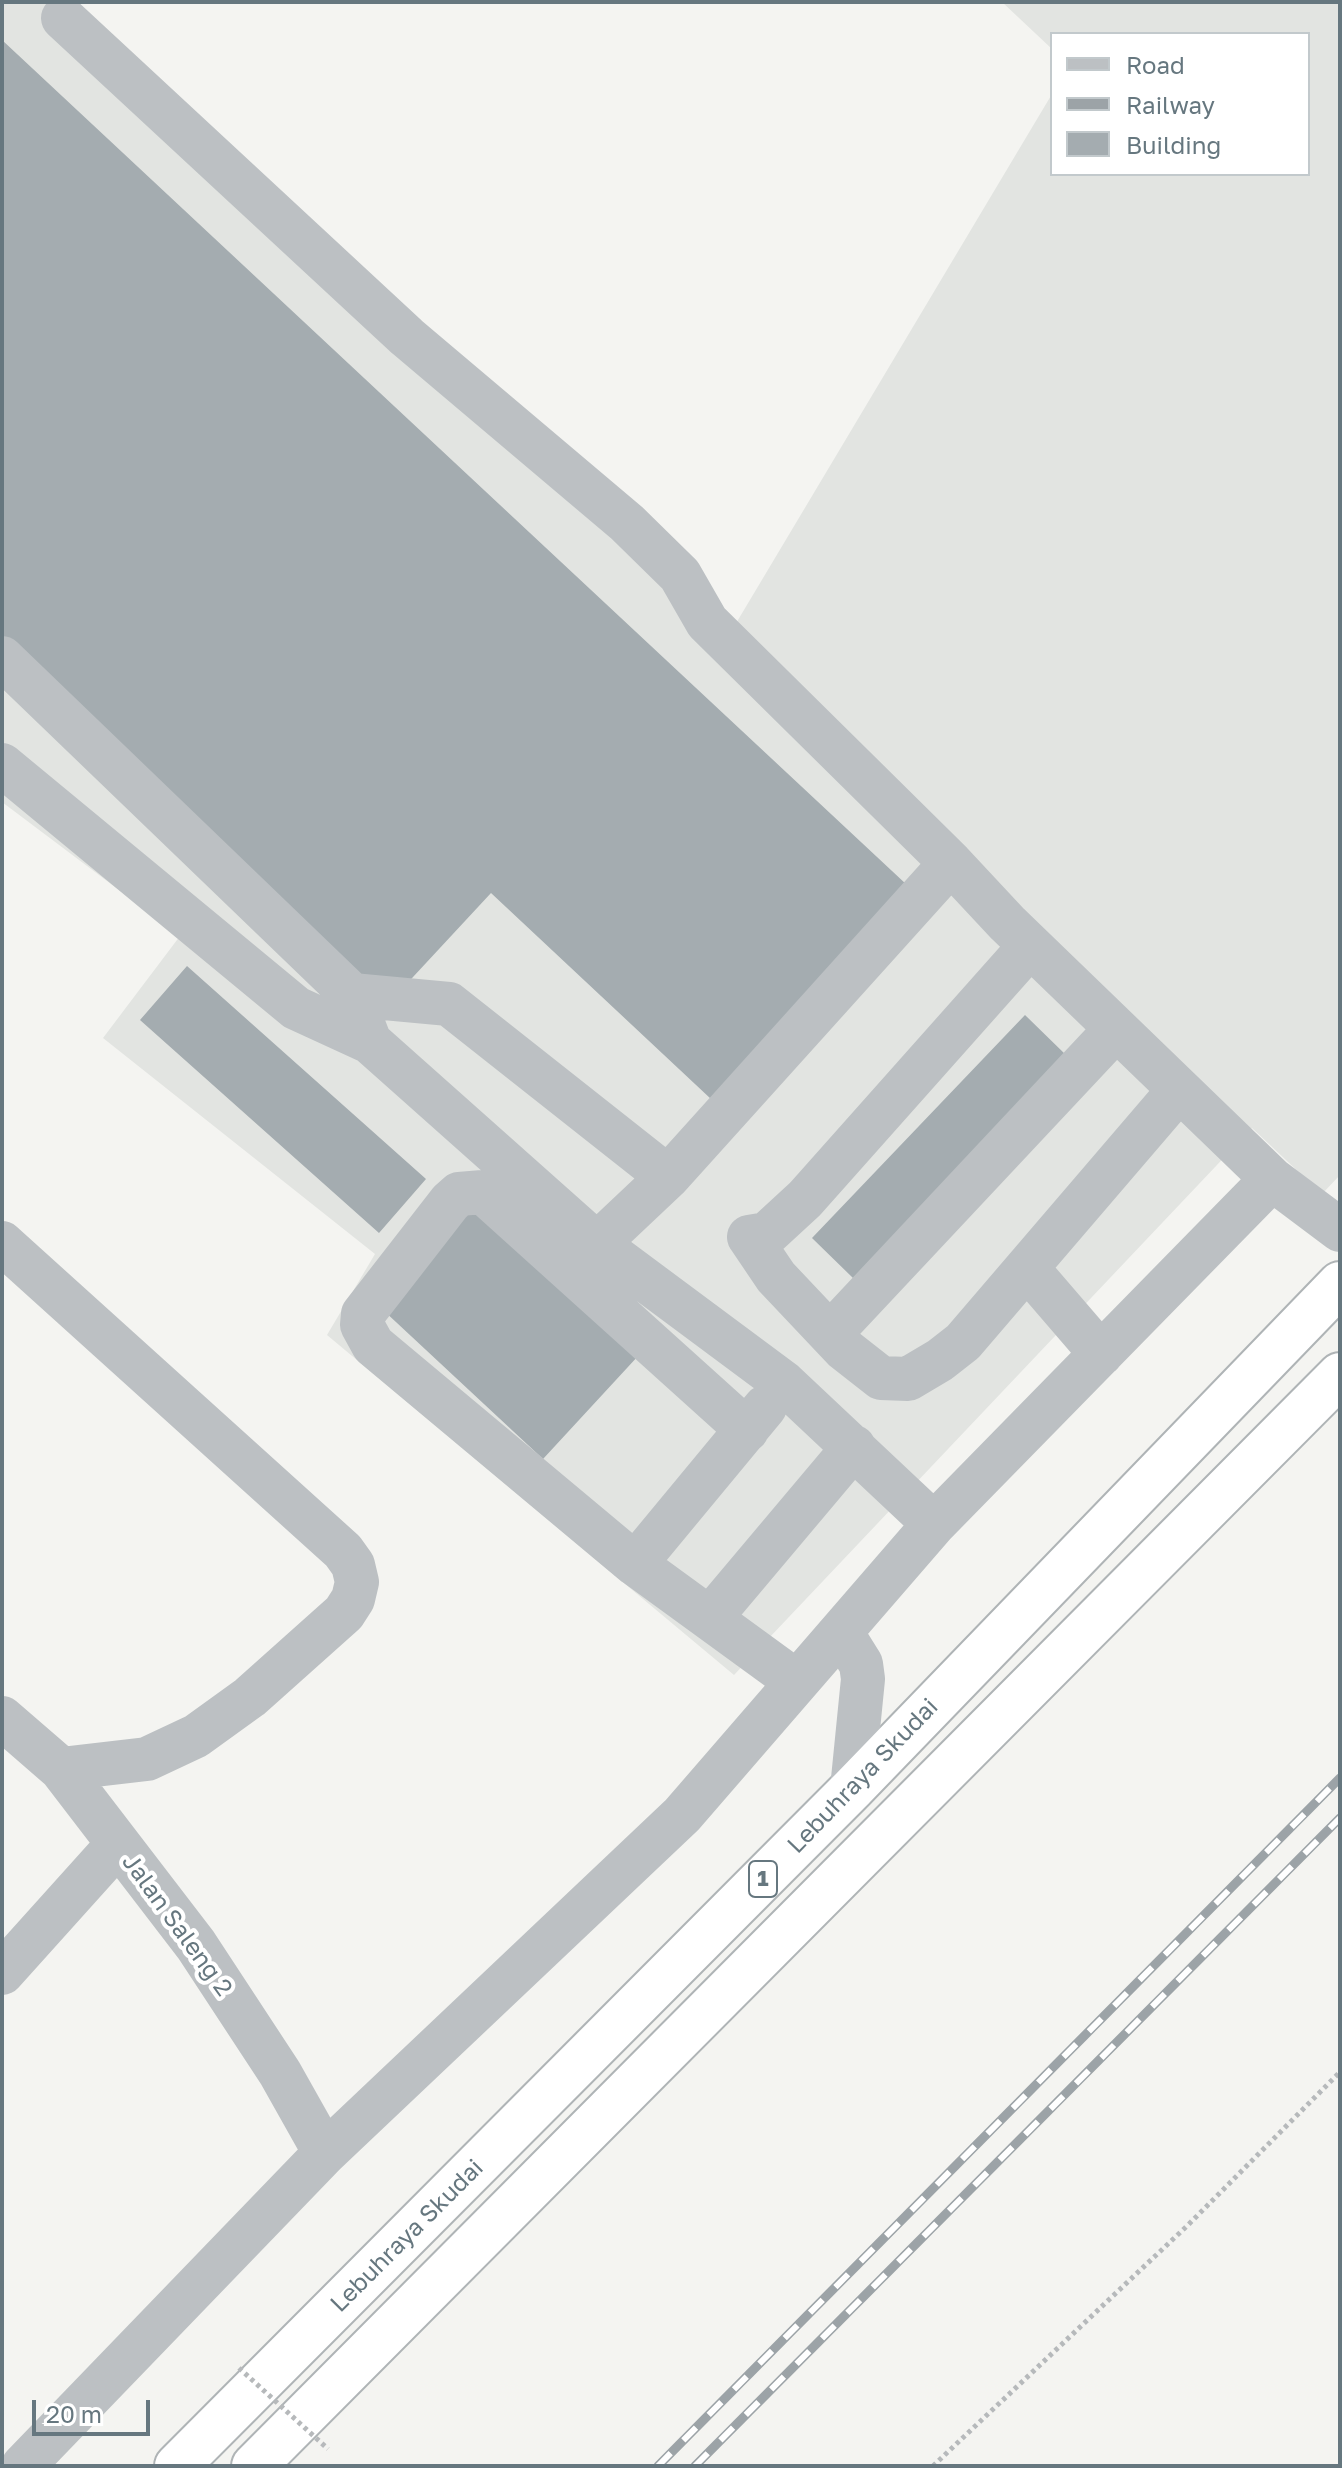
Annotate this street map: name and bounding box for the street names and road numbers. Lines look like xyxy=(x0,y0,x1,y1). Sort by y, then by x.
street label: Lebuhraya Skudai xyxy=(782,1693,944,1859)
street label: Jalan Saleng 2 xyxy=(116,1848,238,2002)
road number: 1 xyxy=(749,1861,777,1897)
street label: Lebuhraya Skudai xyxy=(325,2154,489,2318)

